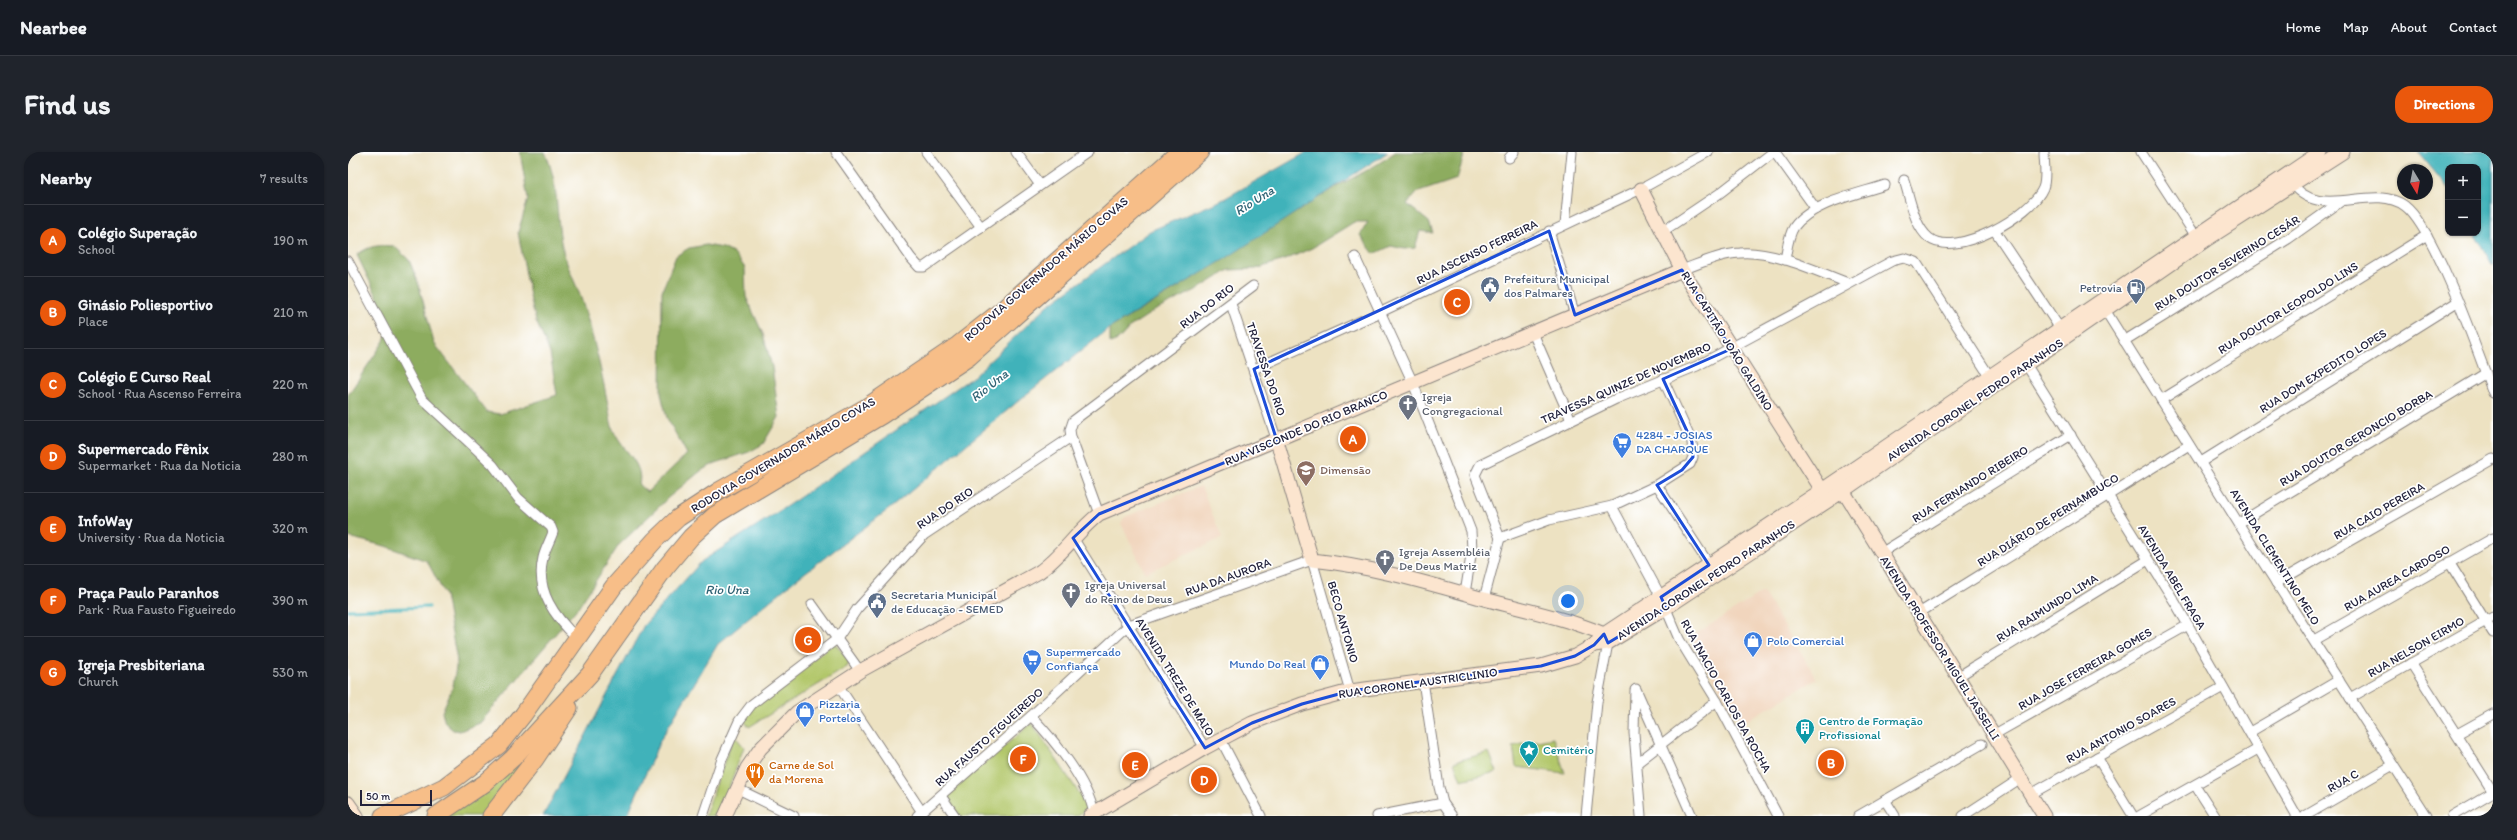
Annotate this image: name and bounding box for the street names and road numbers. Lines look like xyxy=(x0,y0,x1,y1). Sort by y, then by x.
street label: RODOVIA GOVERNADOR MÁRIO COVAS xyxy=(961,194,1131,344)
street label: RUA DOUTOR SEVERINO CESÁR xyxy=(2152,212,2303,314)
street label: RUA ASCENSO FERREIRA xyxy=(1414,216,1540,287)
street label: RUA DOUTOR LEOPOLDO LINS xyxy=(2215,259,2361,357)
street label: RUA CAPITÃO JOÃO GALDINO xyxy=(1678,269,1776,414)
street label: RUA DO RIO xyxy=(1177,280,1237,332)
street label: TRAVESSA DO RIO xyxy=(1243,320,1289,418)
street label: RUA DOM EXPEDITO LOPES xyxy=(2257,326,2389,416)
street label: AVENIDA CORONEL PEDRO PARANHOS xyxy=(1884,336,2066,464)
street label: TRAVESSA QUINZE DE NOVEMBRO xyxy=(1539,339,1713,427)
street label: RUA VISCONDE DO RIO BRANCO xyxy=(1223,387,1389,469)
street label: RUA DOUTOR GERONCIO BORBA xyxy=(2277,387,2435,489)
street label: RODOVIA GOVERNADOR MÁRIO COVAS xyxy=(688,394,878,516)
street label: RUA FERNANDO RIBEIRO xyxy=(1909,442,2031,525)
street label: RUA DIÁRIO DE PERNAMBUCO xyxy=(1975,470,2122,570)
street label: RUA CAIO PEREIRA xyxy=(2331,479,2427,543)
street label: RUA DO RIO xyxy=(914,484,976,532)
street label: AVENIDA CLEMENTINO MELO xyxy=(2227,486,2323,628)
street label: AVENIDA CORONEL PEDRO PARANHOS xyxy=(1614,517,1798,643)
street label: AVENIDA ABEL FRAGA xyxy=(2135,522,2209,632)
street label: RUA AUREA CARDOSO xyxy=(2342,542,2453,614)
street label: AVENIDA PROFESSOR MIGUEL JASSELLI xyxy=(1877,553,2003,743)
street label: RUA DA AURORA xyxy=(1183,555,1273,599)
street label: RUA RAIMUNDO LIMA xyxy=(1994,571,2101,645)
street label: BECO ANTONIO xyxy=(1325,579,1361,665)
street label: RUA NELSON EIRMO xyxy=(2365,613,2467,680)
street label: AVENIDA TREZE DE MAIO xyxy=(1133,615,1217,739)
street label: RUA INACIO CARLOS DA ROCHA xyxy=(1678,617,1774,775)
street label: RUA JOSE FERREIRA GOMES xyxy=(2016,625,2155,713)
street label: RUA CORONEL AUSTRICLINIO xyxy=(1337,665,1499,701)
street label: RUA FAUSTO FIGUEIREDO xyxy=(932,685,1046,789)
street label: RUA ANTONIO SOARES xyxy=(2064,694,2179,766)
street label: RUA C xyxy=(2325,766,2361,795)

